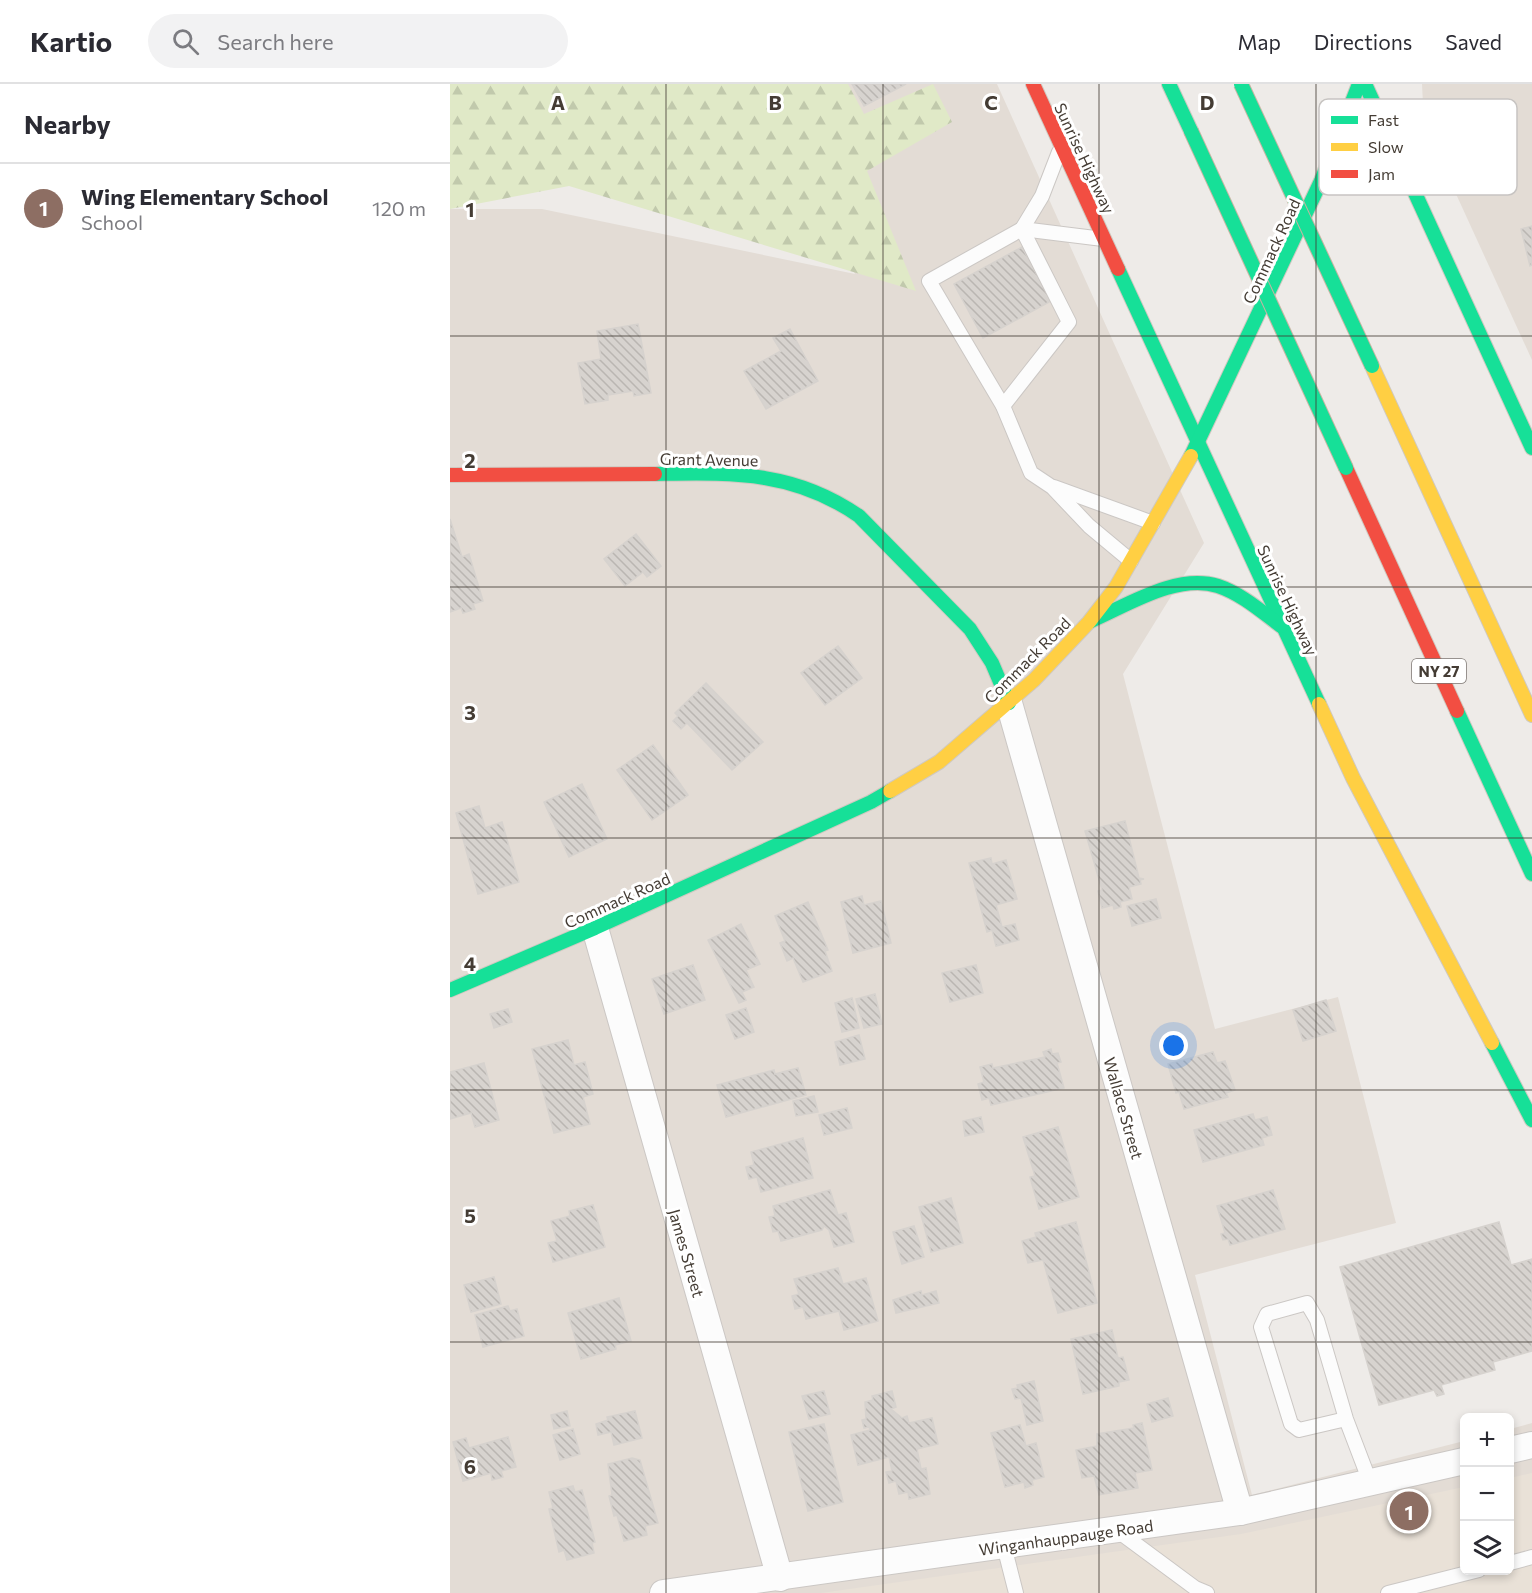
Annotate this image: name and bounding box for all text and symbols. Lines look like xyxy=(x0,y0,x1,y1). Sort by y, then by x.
search box xyxy=(148,14,568,68)
text: Kartio xyxy=(30,24,112,58)
icon: search xyxy=(169,25,202,58)
text: Search here xyxy=(217,28,334,55)
text: Map xyxy=(1238,29,1281,54)
text: Directions xyxy=(1314,29,1412,54)
text: Saved xyxy=(1445,29,1502,54)
text: A xyxy=(551,90,565,114)
text: B xyxy=(768,90,782,114)
text: C xyxy=(984,90,998,114)
text: D xyxy=(1200,90,1214,114)
legend xyxy=(1319,99,1517,195)
street label: Sunrise Highway xyxy=(1051,100,1119,216)
text: Nearby xyxy=(24,108,111,139)
text: Fast xyxy=(1368,110,1399,129)
text: Slow xyxy=(1368,137,1404,156)
text: Jam xyxy=(1368,164,1395,183)
text: Wing Elementary School xyxy=(81,183,329,210)
street label: Commack Road xyxy=(1238,195,1304,307)
text: 1 xyxy=(39,196,48,220)
text: 120 m xyxy=(372,196,426,220)
text: 1 xyxy=(465,197,475,221)
text: School xyxy=(81,210,143,234)
text: 2 xyxy=(464,448,476,472)
street label: Grant Avenue xyxy=(660,449,758,469)
street label: Sunrise Highway xyxy=(1254,542,1322,658)
street label: Commack Road xyxy=(980,613,1074,707)
road number: NY 27 xyxy=(1412,659,1466,683)
text: 3 xyxy=(464,700,476,724)
street label: Commack Road xyxy=(561,868,673,932)
text: 4 xyxy=(464,951,476,975)
your location xyxy=(1159,1031,1188,1060)
street label: Wallace Street xyxy=(1100,1055,1148,1161)
text: 5 xyxy=(464,1203,476,1227)
street label: James Street xyxy=(665,1207,709,1300)
map controls xyxy=(1460,1413,1514,1575)
button: + xyxy=(1460,1413,1514,1467)
text: 6 xyxy=(464,1454,476,1478)
button: − xyxy=(1460,1467,1514,1521)
pin: 1 xyxy=(1390,1488,1428,1534)
street label: Winganhauppauge Road xyxy=(978,1515,1154,1559)
button: layers xyxy=(1460,1521,1514,1575)

